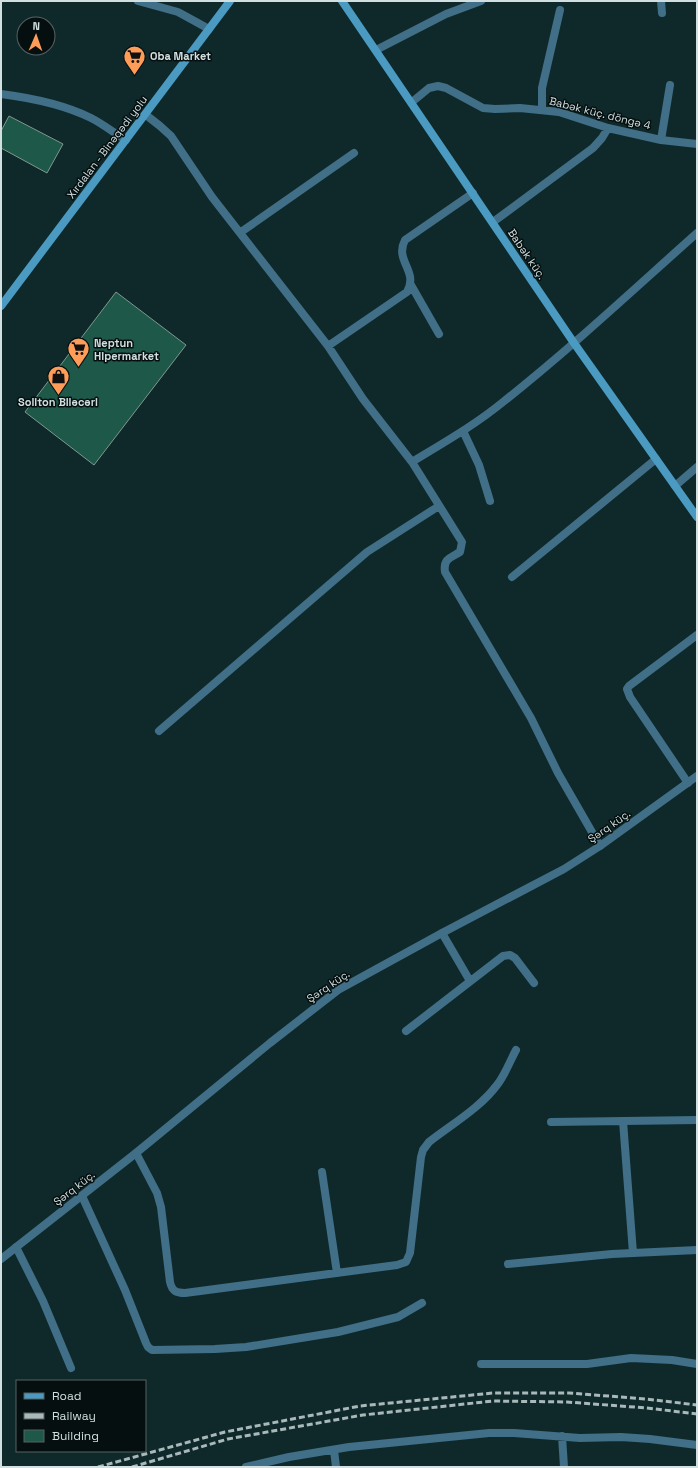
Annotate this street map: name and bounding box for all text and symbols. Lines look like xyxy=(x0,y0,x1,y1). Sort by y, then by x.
north arrow xyxy=(16,16,56,56)
text: N xyxy=(32,19,40,33)
supermarket icon: Oba Market xyxy=(122,43,148,76)
place label: Oba Market xyxy=(150,49,211,63)
street label: Xırdalan - Binəqədi yolu xyxy=(64,93,150,201)
street label: Babək küç. döngə 4 xyxy=(548,94,652,132)
street label: Babək küç. xyxy=(505,226,549,282)
supermarket icon: Neptun Hipermarket xyxy=(66,336,92,369)
place label: Neptun Hipermarket xyxy=(94,336,159,363)
shop icon: Soliton Biləcəri xyxy=(45,363,71,396)
place label: Soliton Biləcəri xyxy=(18,395,98,409)
street label: Şərq küç. xyxy=(585,806,633,846)
street label: Şərq küç. xyxy=(304,966,352,1006)
street label: Şərq küç. xyxy=(50,1167,98,1209)
legend xyxy=(16,1380,146,1452)
text: Road xyxy=(52,1388,81,1404)
text: Railway xyxy=(52,1408,96,1424)
text: Building xyxy=(52,1428,99,1444)

